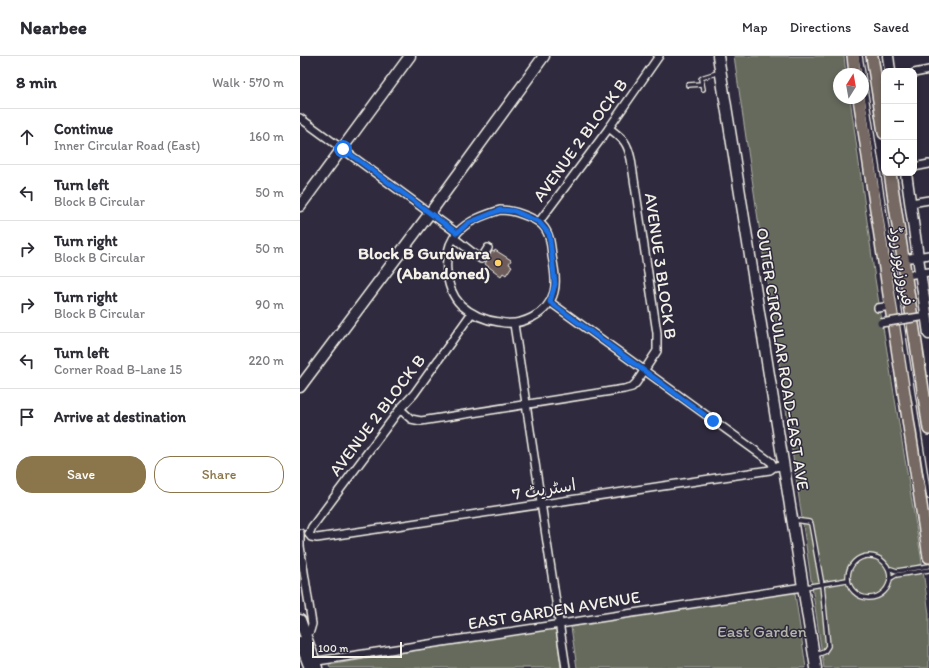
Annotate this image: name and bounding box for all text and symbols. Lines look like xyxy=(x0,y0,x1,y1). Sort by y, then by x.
text: Nearbee xyxy=(20,16,87,39)
text: Map xyxy=(742,19,768,36)
text: Directions xyxy=(790,19,851,36)
text: Saved xyxy=(873,19,909,36)
north arrow xyxy=(833,68,869,104)
map controls xyxy=(881,68,917,176)
button: + xyxy=(881,68,917,104)
text: 8 min xyxy=(16,72,57,92)
text: Walk · 570 m xyxy=(212,75,284,90)
street label: AVENUE 2 BLOCK B xyxy=(529,75,631,205)
button: − xyxy=(881,104,917,140)
text: Continue xyxy=(54,120,113,138)
icon: ahead xyxy=(16,126,38,148)
text: 160 m xyxy=(249,129,284,144)
text: Inner Circular Road (East) xyxy=(54,138,200,153)
route start xyxy=(334,140,352,158)
button: locate xyxy=(881,140,917,176)
text: Turn left xyxy=(54,176,109,194)
icon: left xyxy=(16,182,38,204)
text: 50 m xyxy=(255,185,284,200)
street label: AVENUE 3 BLOCK B xyxy=(641,192,681,340)
text: Block B Circular xyxy=(54,194,145,209)
street label: فیروزپور روڈ xyxy=(884,225,918,307)
street label: OUTER CIRCULAR ROAD-EAST AVE xyxy=(752,226,814,492)
text: Turn right xyxy=(54,232,118,250)
icon: right xyxy=(16,238,38,260)
text: 50 m xyxy=(255,241,284,256)
place label: Block B Gurdwara (Abandoned) xyxy=(358,243,490,284)
text: Block B Circular xyxy=(54,250,145,265)
marker: Block B Gurdwara (Abandoned) xyxy=(493,258,503,268)
text: Turn right xyxy=(54,288,118,306)
icon: right xyxy=(16,294,38,316)
text: 90 m xyxy=(255,297,284,312)
text: Block B Circular xyxy=(54,306,145,321)
text: Turn left xyxy=(54,344,109,362)
icon: left xyxy=(16,350,38,372)
street label: AVENUE 2 BLOCK B xyxy=(325,350,429,480)
text: 220 m xyxy=(248,353,284,368)
text: Corner Road B-Lane 15 xyxy=(54,362,182,377)
icon: arrive xyxy=(16,406,38,428)
text: Arrive at destination xyxy=(54,408,186,426)
route end xyxy=(704,412,722,430)
button: Save xyxy=(16,456,146,493)
button: Share xyxy=(154,456,284,493)
street label: اسٹریٹ 7 xyxy=(511,474,577,504)
street label: EAST GARDEN AVENUE xyxy=(466,587,642,633)
park label: East Garden xyxy=(717,621,807,641)
scale bar xyxy=(312,640,402,659)
text: 100 m xyxy=(318,642,348,655)

